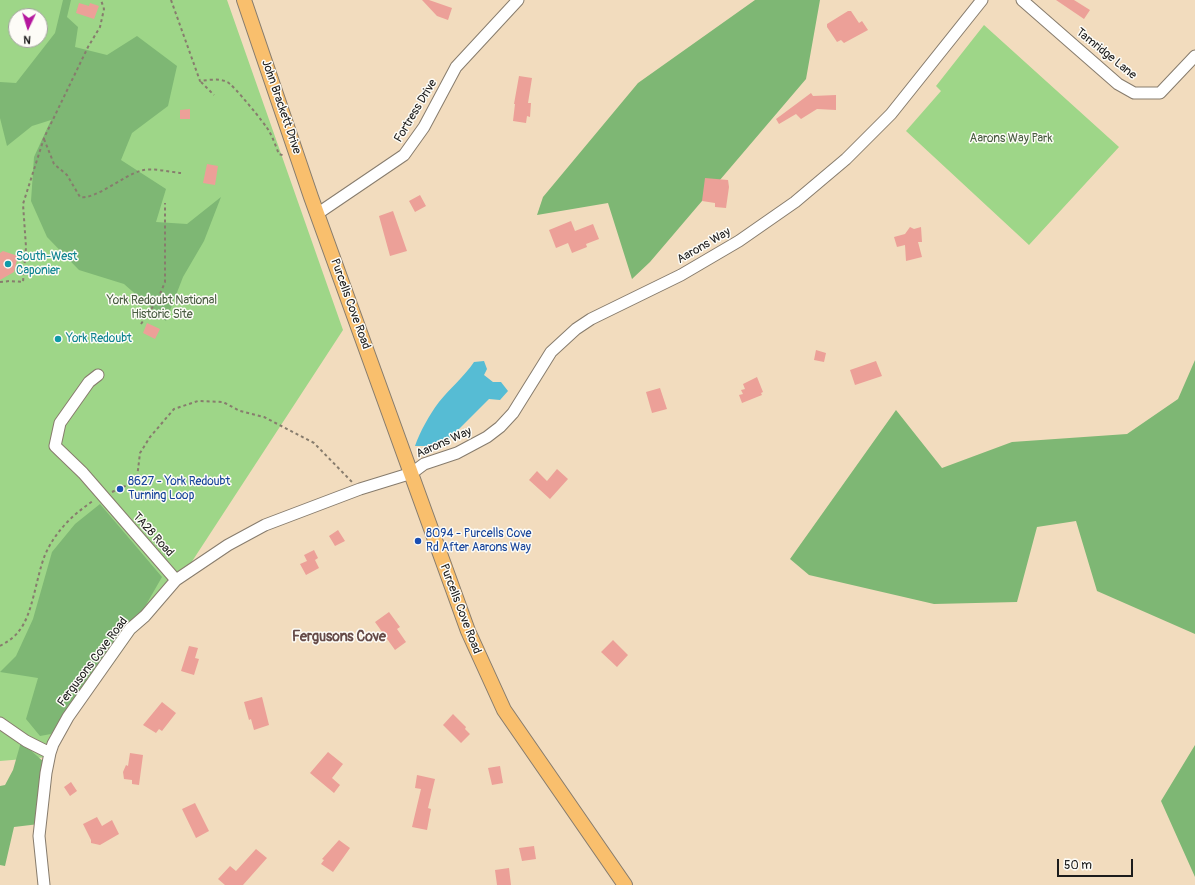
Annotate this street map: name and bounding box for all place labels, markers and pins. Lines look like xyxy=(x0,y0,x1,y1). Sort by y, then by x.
place label: South-West Caponier xyxy=(16,250,77,278)
marker: South-West Caponier xyxy=(3,259,13,269)
place label: York Redoubt xyxy=(66,332,132,346)
marker: York Redoubt xyxy=(53,334,63,344)
place label: 8627 - York Redoubt Turning Loop xyxy=(128,475,230,503)
marker: 8627 - York Redoubt Turning Loop xyxy=(115,484,125,494)
place label: 8094 - Purcells Cove Rd After Aarons Way xyxy=(426,527,532,555)
marker: 8094 - Purcells Cove Rd After Aarons Way xyxy=(413,536,423,546)

